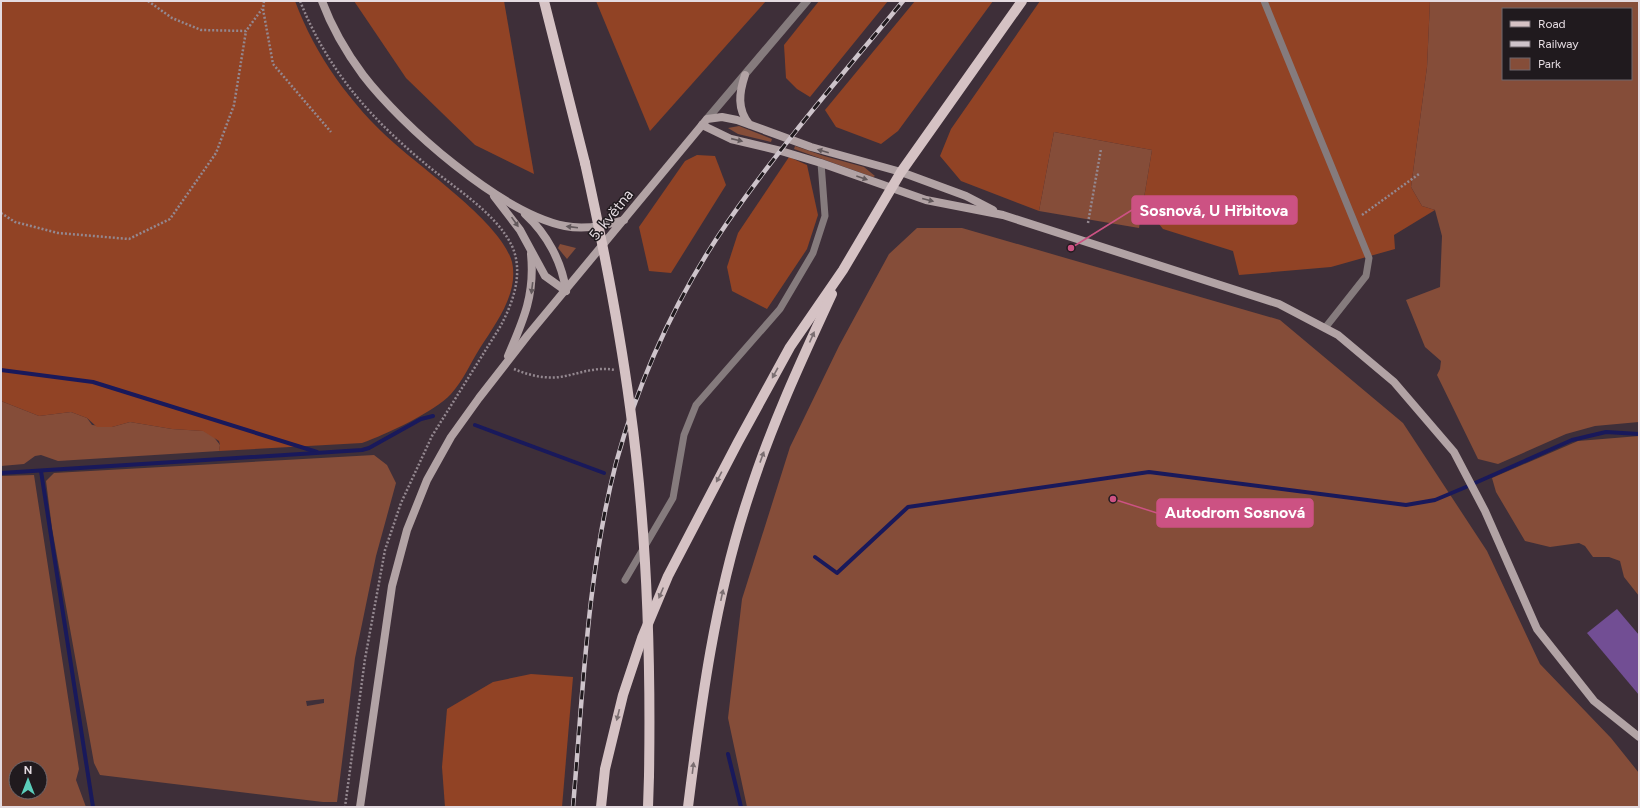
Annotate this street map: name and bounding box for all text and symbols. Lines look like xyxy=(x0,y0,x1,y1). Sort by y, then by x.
legend xyxy=(1502,8,1632,80)
text: Road xyxy=(1538,17,1566,31)
text: Railway xyxy=(1538,37,1579,51)
text: Park xyxy=(1538,57,1561,71)
one-way arrow xyxy=(731,138,744,144)
one-way arrow xyxy=(817,148,829,154)
one-way arrow xyxy=(856,175,868,181)
street label: 5. května xyxy=(585,186,637,244)
callout: Sosnová, U Hřbitova xyxy=(1132,196,1297,224)
one-way arrow xyxy=(922,198,934,204)
text: Sosnová, U Hřbitova xyxy=(1140,201,1288,220)
one-way arrow xyxy=(511,217,519,227)
one-way arrow xyxy=(566,224,578,230)
one-way arrow xyxy=(529,282,535,294)
one-way arrow xyxy=(809,332,815,343)
one-way arrow xyxy=(772,367,779,379)
one-way arrow xyxy=(759,450,765,462)
one-way arrow xyxy=(716,471,723,483)
callout: Autodrom Sosnová xyxy=(1157,499,1313,527)
text: Autodrom Sosnová xyxy=(1165,503,1305,522)
one-way arrow xyxy=(657,587,663,599)
one-way arrow xyxy=(720,589,726,601)
one-way arrow xyxy=(615,709,621,722)
north arrow xyxy=(8,760,48,800)
one-way arrow xyxy=(690,762,696,774)
text: N xyxy=(24,764,32,777)

